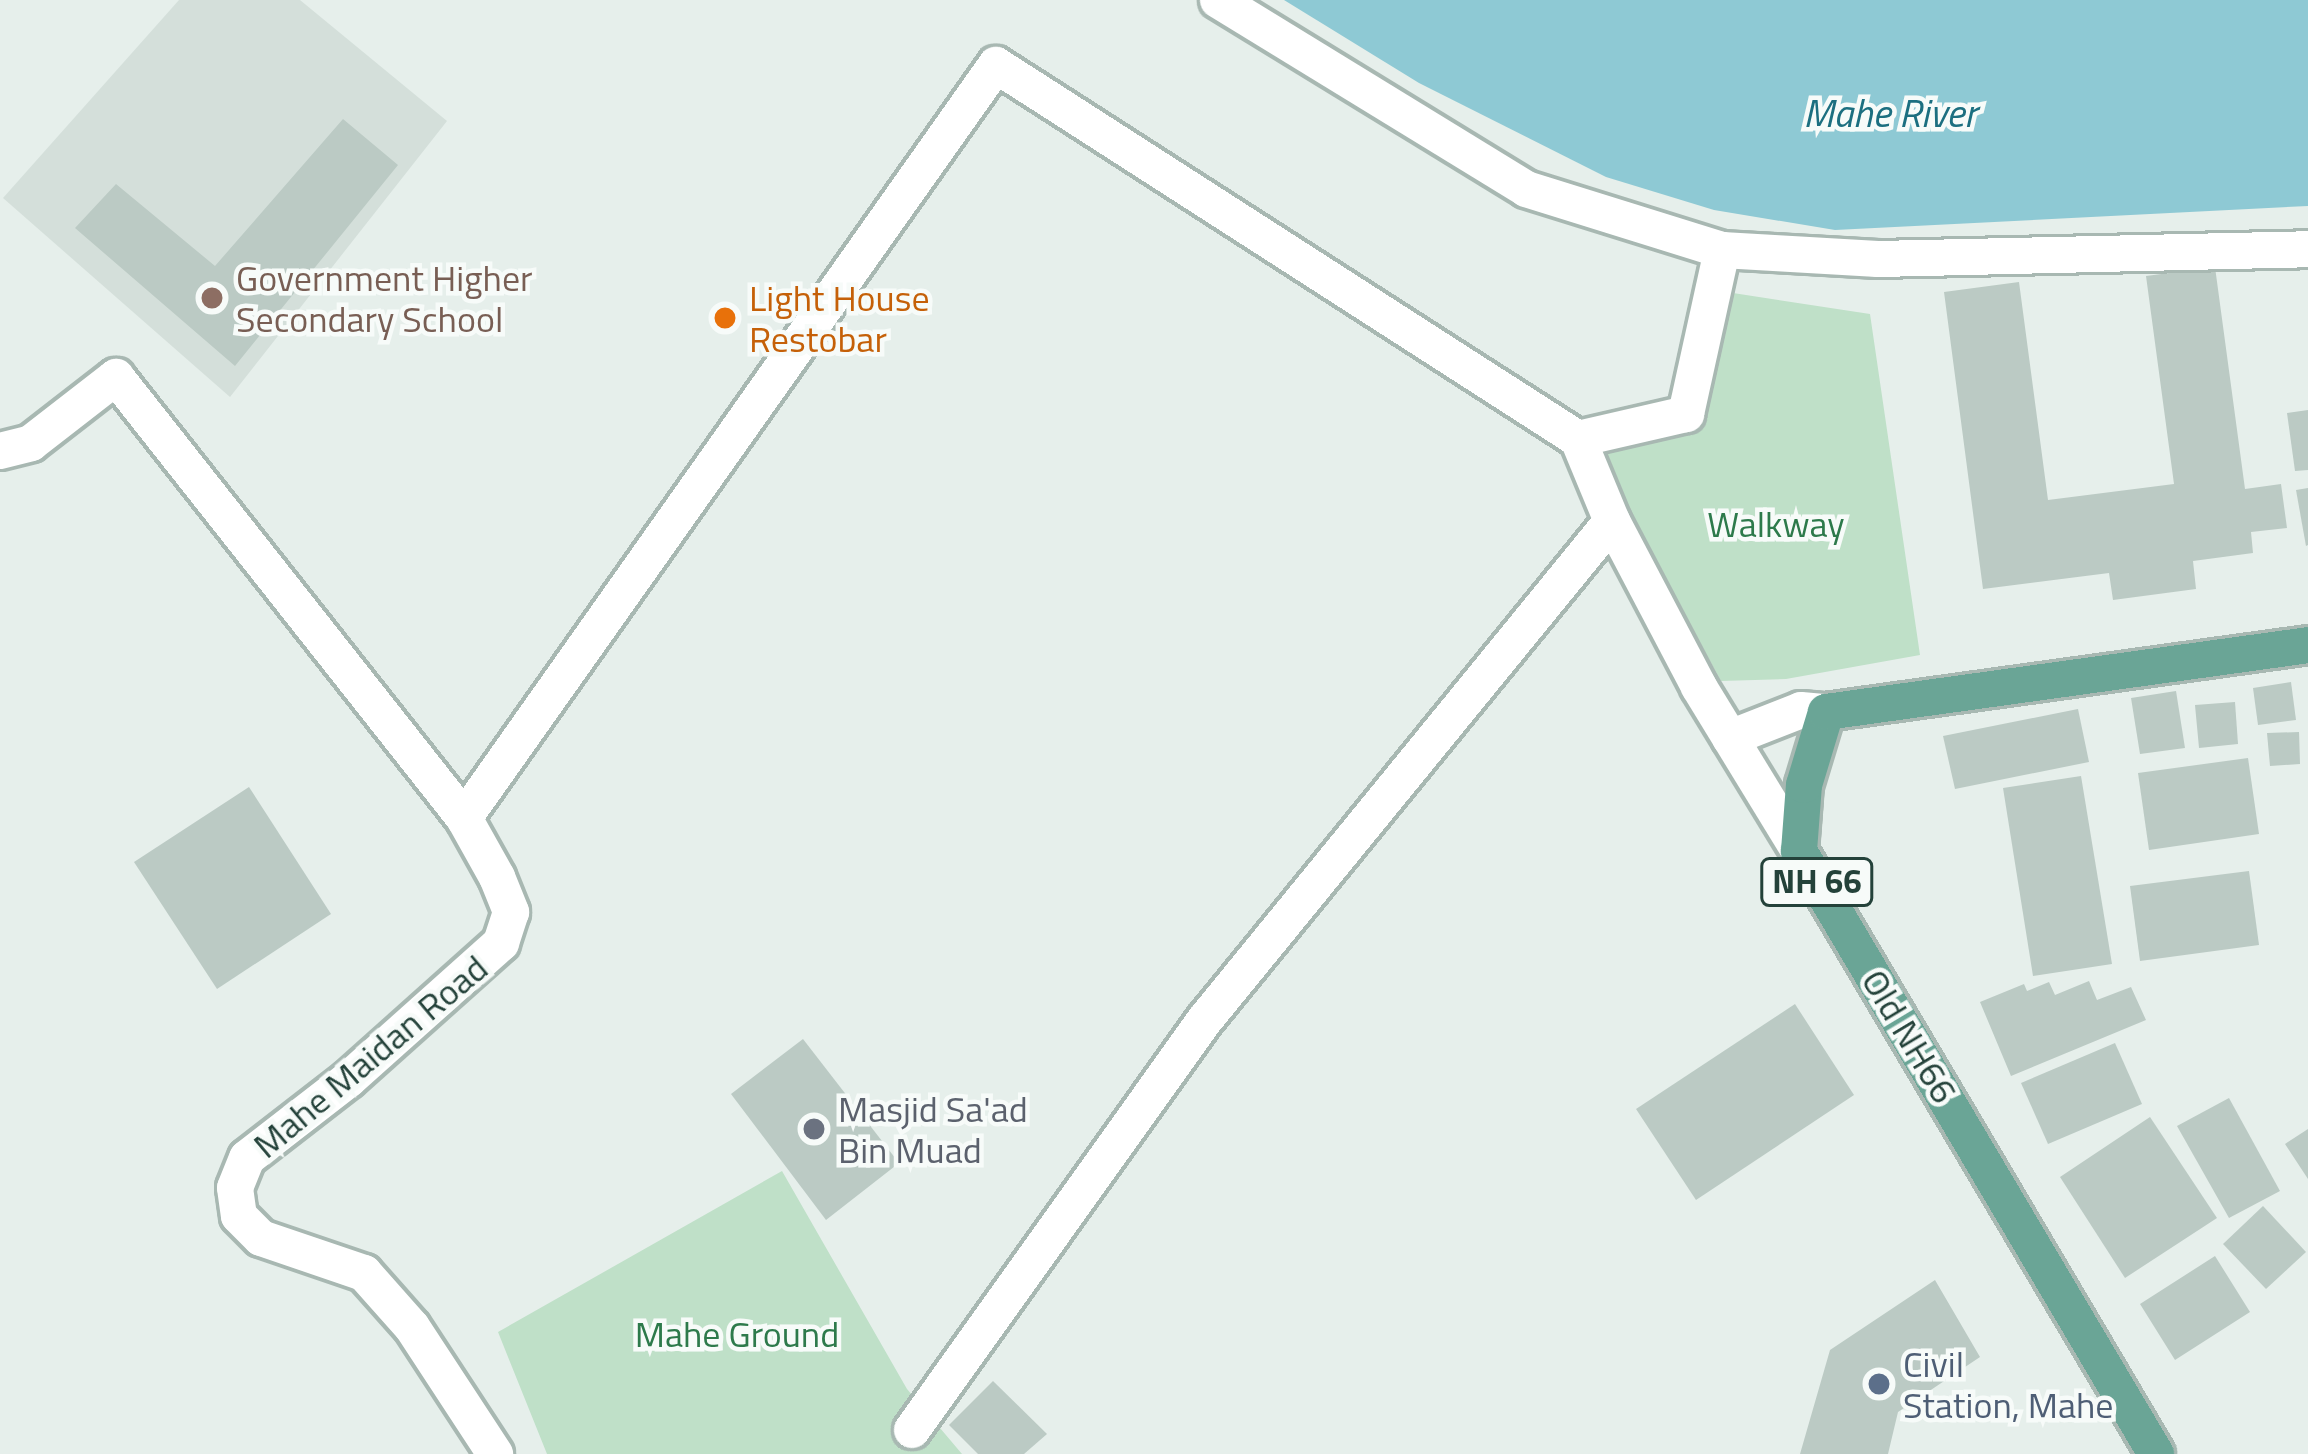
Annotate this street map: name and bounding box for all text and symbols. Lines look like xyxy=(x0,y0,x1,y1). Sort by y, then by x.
water label: Mahe River xyxy=(1803,90,1977,136)
place label: Government Higher Secondary School xyxy=(236,255,533,340)
place label: Light House Restobar xyxy=(749,275,930,360)
marker: Government Higher Secondary School xyxy=(199,285,225,311)
marker: Light House Restobar xyxy=(712,305,738,331)
park label: Walkway xyxy=(1707,502,1845,546)
road number: NH 66 xyxy=(1760,855,1874,909)
street label: Mahe Maidan Road xyxy=(244,946,496,1166)
street label: Old NH66 xyxy=(1853,961,1967,1111)
place label: Masjid Sa'ad Bin Muad xyxy=(838,1086,1028,1171)
marker: Masjid Sa'ad Bin Muad xyxy=(801,1116,827,1142)
park label: Mahe Ground xyxy=(635,1312,839,1356)
place label: Civil Station, Mahe xyxy=(1903,1341,2113,1426)
marker: Civil Station, Mahe xyxy=(1866,1371,1892,1397)

